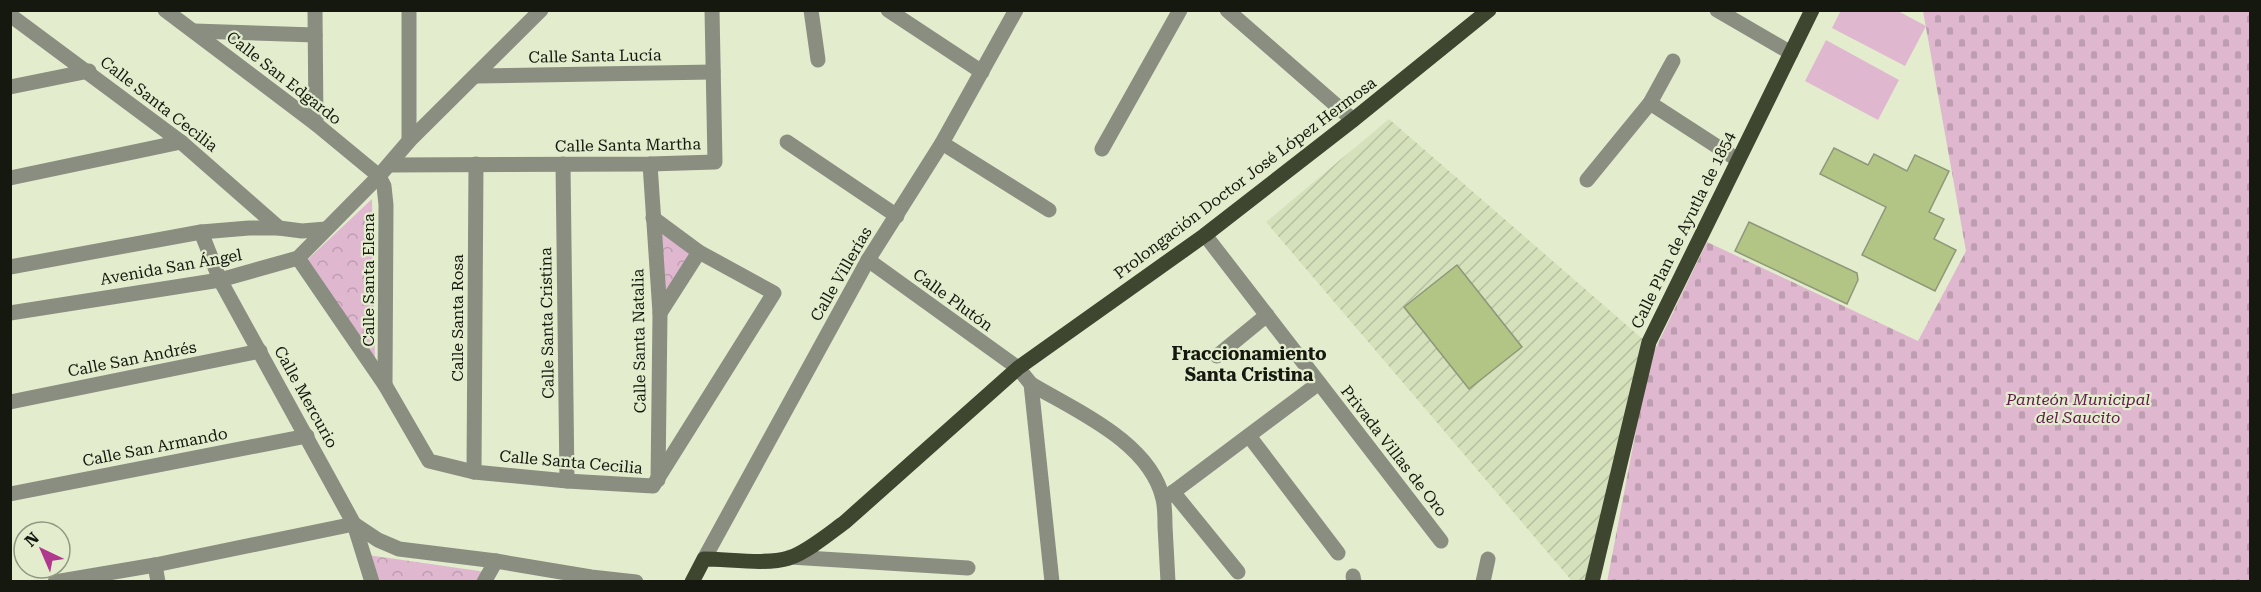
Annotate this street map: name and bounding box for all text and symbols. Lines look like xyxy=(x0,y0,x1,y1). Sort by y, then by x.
street label: Calle San Edgardo xyxy=(223,27,345,129)
street label: Calle Santa Lucía xyxy=(528,45,662,67)
street label: Calle Santa Cecilia xyxy=(97,52,222,156)
street label: Prolongación Doctor José López Hermosa xyxy=(1110,73,1380,283)
street label: Calle Plan de Ayutla de 1854 xyxy=(1627,128,1739,332)
street label: Calle Santa Martha xyxy=(555,134,702,156)
street label: Calle Santa Elena xyxy=(359,213,378,347)
street label: Calle Villerías xyxy=(806,223,876,325)
street label: Avenida San Ángel xyxy=(99,245,243,289)
street label: Calle Santa Cristina xyxy=(536,247,558,399)
street label: Calle Santa Rosa xyxy=(448,254,467,382)
street label: Calle Plutón xyxy=(909,265,997,335)
street label: Calle Santa Natalia xyxy=(628,268,650,414)
street label: Calle San Andrés xyxy=(66,337,198,381)
street label: Calle Mercurio xyxy=(270,343,342,451)
district label: Fraccionamiento Santa Cristina xyxy=(1171,343,1327,385)
street label: Privada Villas de Oro xyxy=(1337,382,1451,520)
park label: Panteón Municipal del Saucito xyxy=(2005,390,2150,427)
street label: Calle San Armando xyxy=(81,424,229,470)
street label: Calle Santa Cecilia xyxy=(499,446,644,478)
north arrow xyxy=(12,520,72,580)
text: N xyxy=(21,528,43,551)

